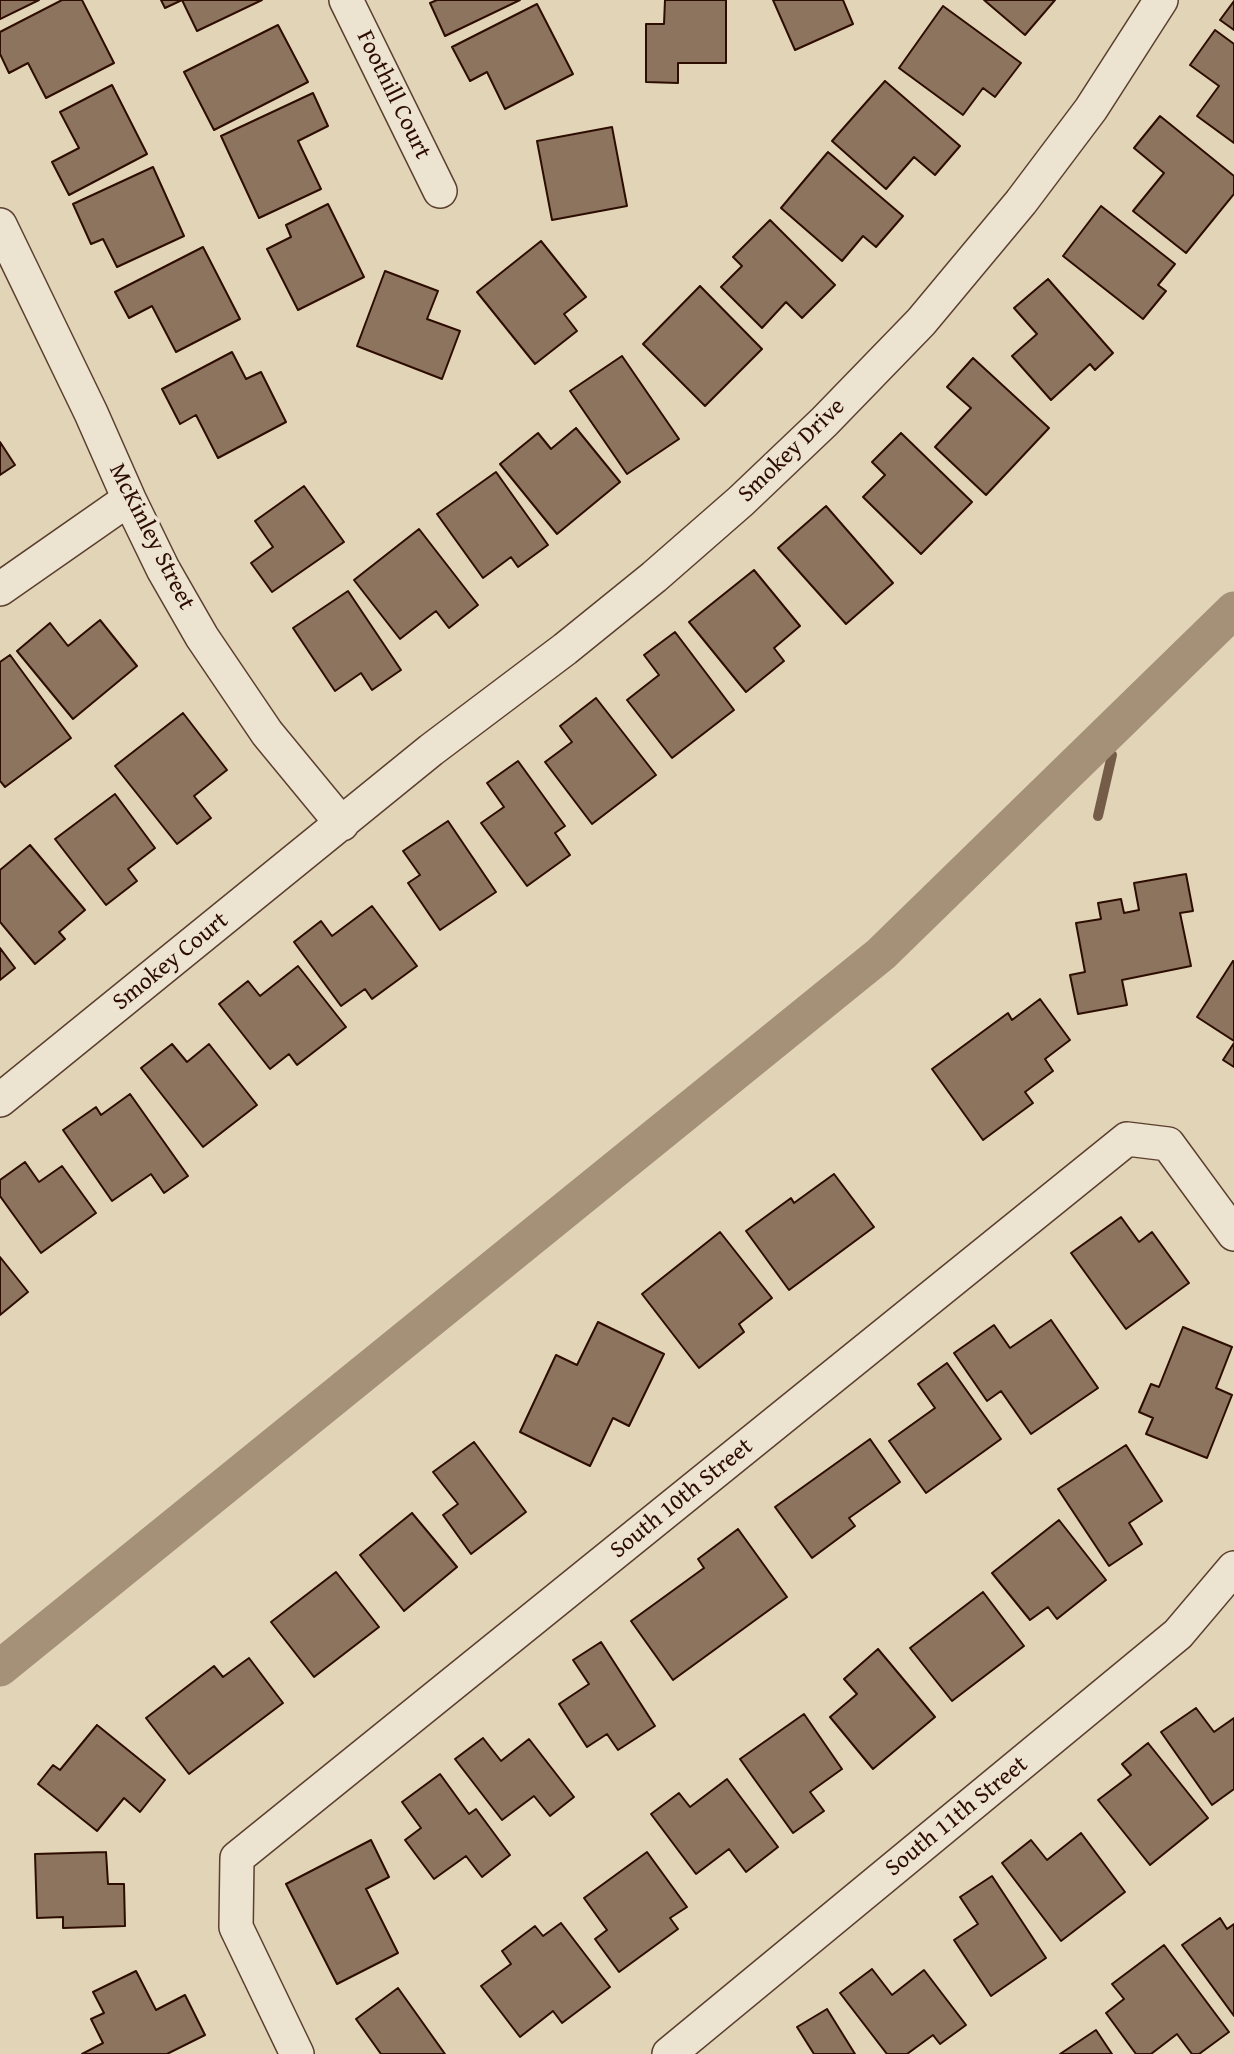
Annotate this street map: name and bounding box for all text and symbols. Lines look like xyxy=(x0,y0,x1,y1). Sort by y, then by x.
street label: Foothill Court xyxy=(350,26,436,164)
street label: Smokey Drive xyxy=(732,393,852,509)
street label: McKinley Street xyxy=(102,459,200,615)
street label: Smokey Court xyxy=(107,907,235,1017)
street label: South 10th Street xyxy=(605,1433,759,1565)
street label: South 11th Street xyxy=(880,1751,1034,1883)

